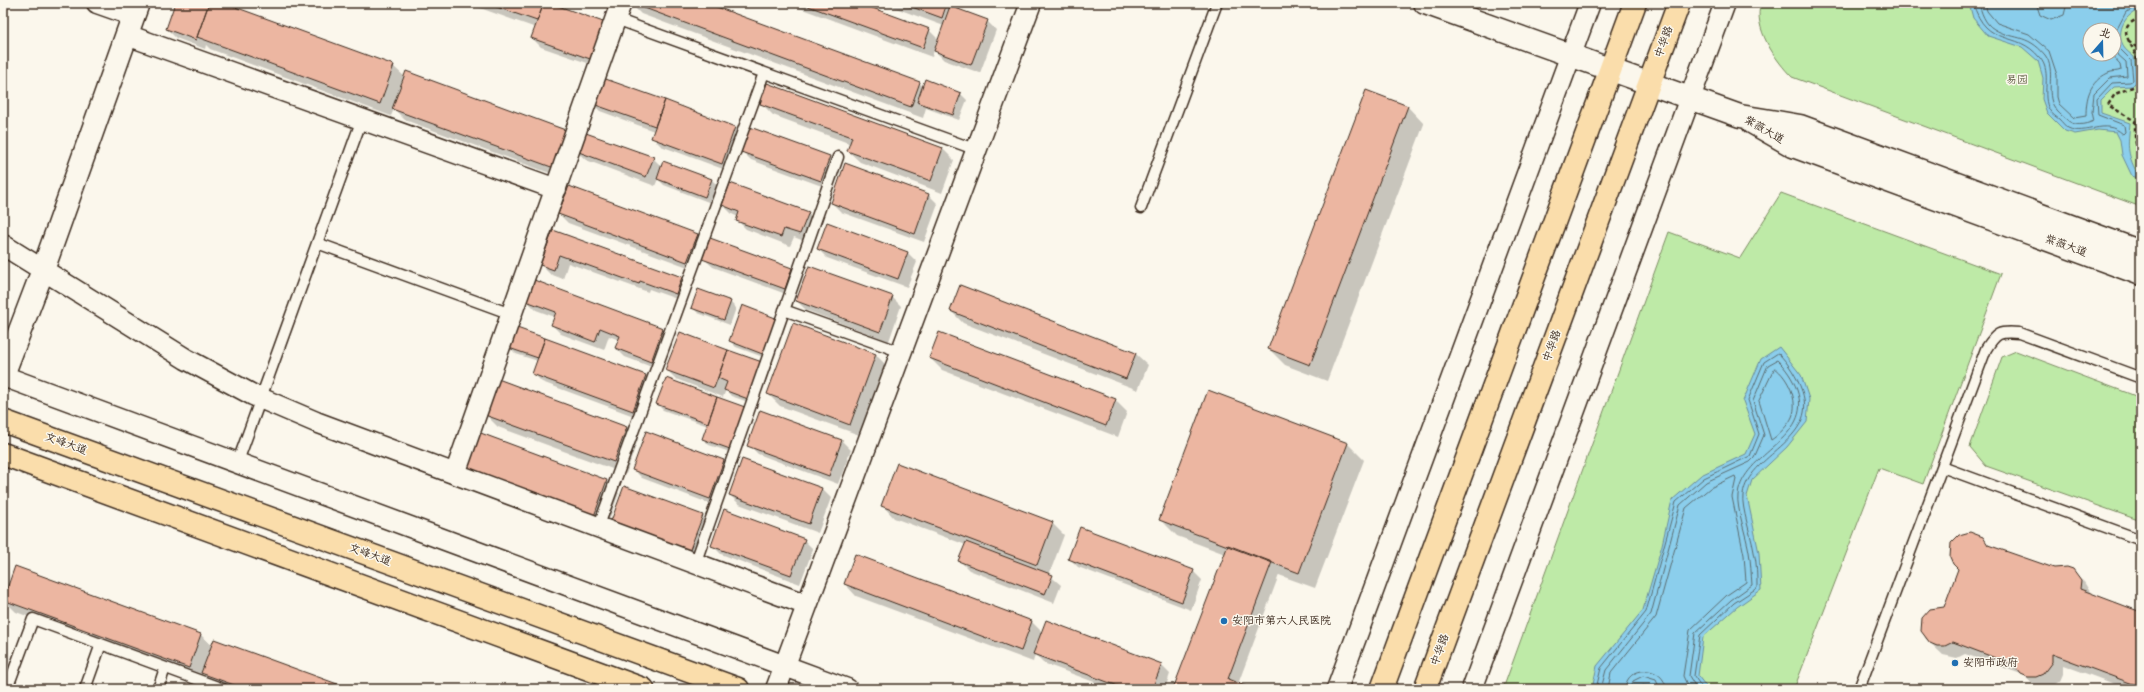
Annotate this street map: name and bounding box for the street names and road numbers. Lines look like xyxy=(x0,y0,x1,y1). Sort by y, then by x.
street label: 中华路 xyxy=(1650,23,1678,61)
street label: 紫薇大道 xyxy=(1740,111,1788,149)
street label: 紫薇大道 xyxy=(2042,230,2090,262)
street label: 中华路 xyxy=(1538,327,1566,365)
street label: 文峰大道 xyxy=(42,428,90,460)
street label: 文峰大道 xyxy=(346,539,394,571)
street label: 中华路 xyxy=(1426,631,1454,669)

